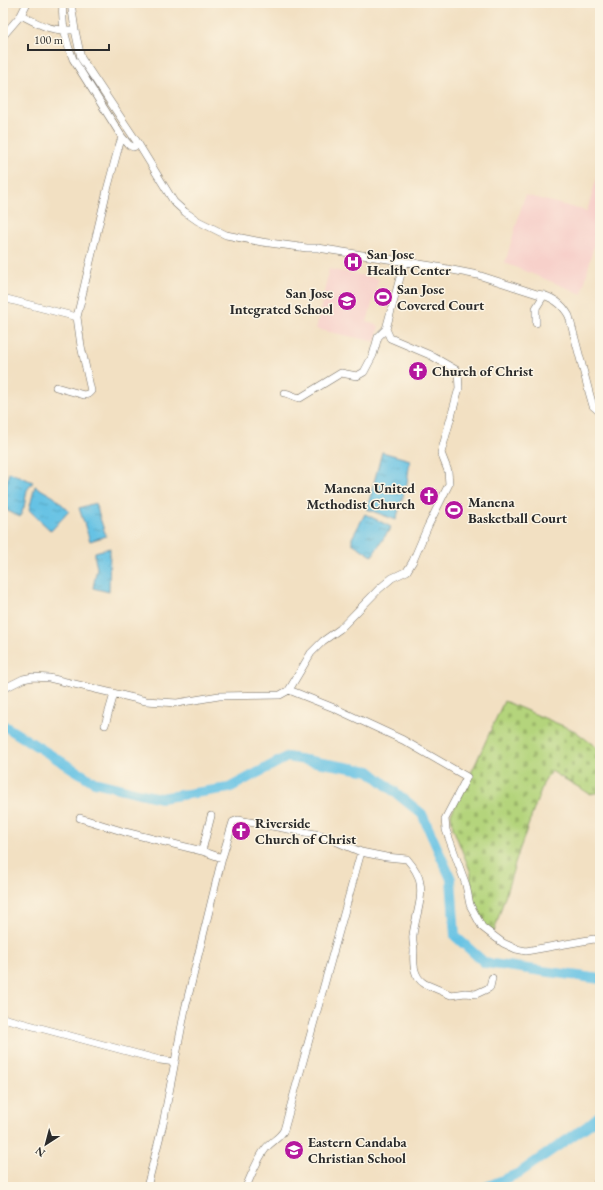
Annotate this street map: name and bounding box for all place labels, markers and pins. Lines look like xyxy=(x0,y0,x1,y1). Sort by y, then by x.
place label: San Jose Health Center xyxy=(367,245,451,279)
hospital icon: San Jose Health Center xyxy=(342,251,364,273)
place label: San Jose Covered Court xyxy=(397,280,485,314)
place label: San Jose Integrated School xyxy=(230,284,333,318)
sports icon: San Jose Covered Court xyxy=(372,286,394,308)
school or university icon: San Jose Integrated School xyxy=(336,290,358,312)
church icon: Church of Christ xyxy=(407,360,429,382)
place label: Church of Christ xyxy=(432,362,534,380)
place label: Manena United Methodist Church xyxy=(306,479,415,513)
church icon: Manena United Methodist Church xyxy=(418,485,440,507)
place label: Manena Basketball Court xyxy=(468,493,568,527)
sports icon: Manena Basketball Court xyxy=(443,499,465,521)
place label: Riverside Church of Christ xyxy=(255,814,357,848)
church icon: Riverside Church of Christ xyxy=(230,820,252,842)
place label: Eastern Candaba Christian School xyxy=(308,1133,408,1167)
school or university icon: Eastern Candaba Christian School xyxy=(283,1139,305,1161)

